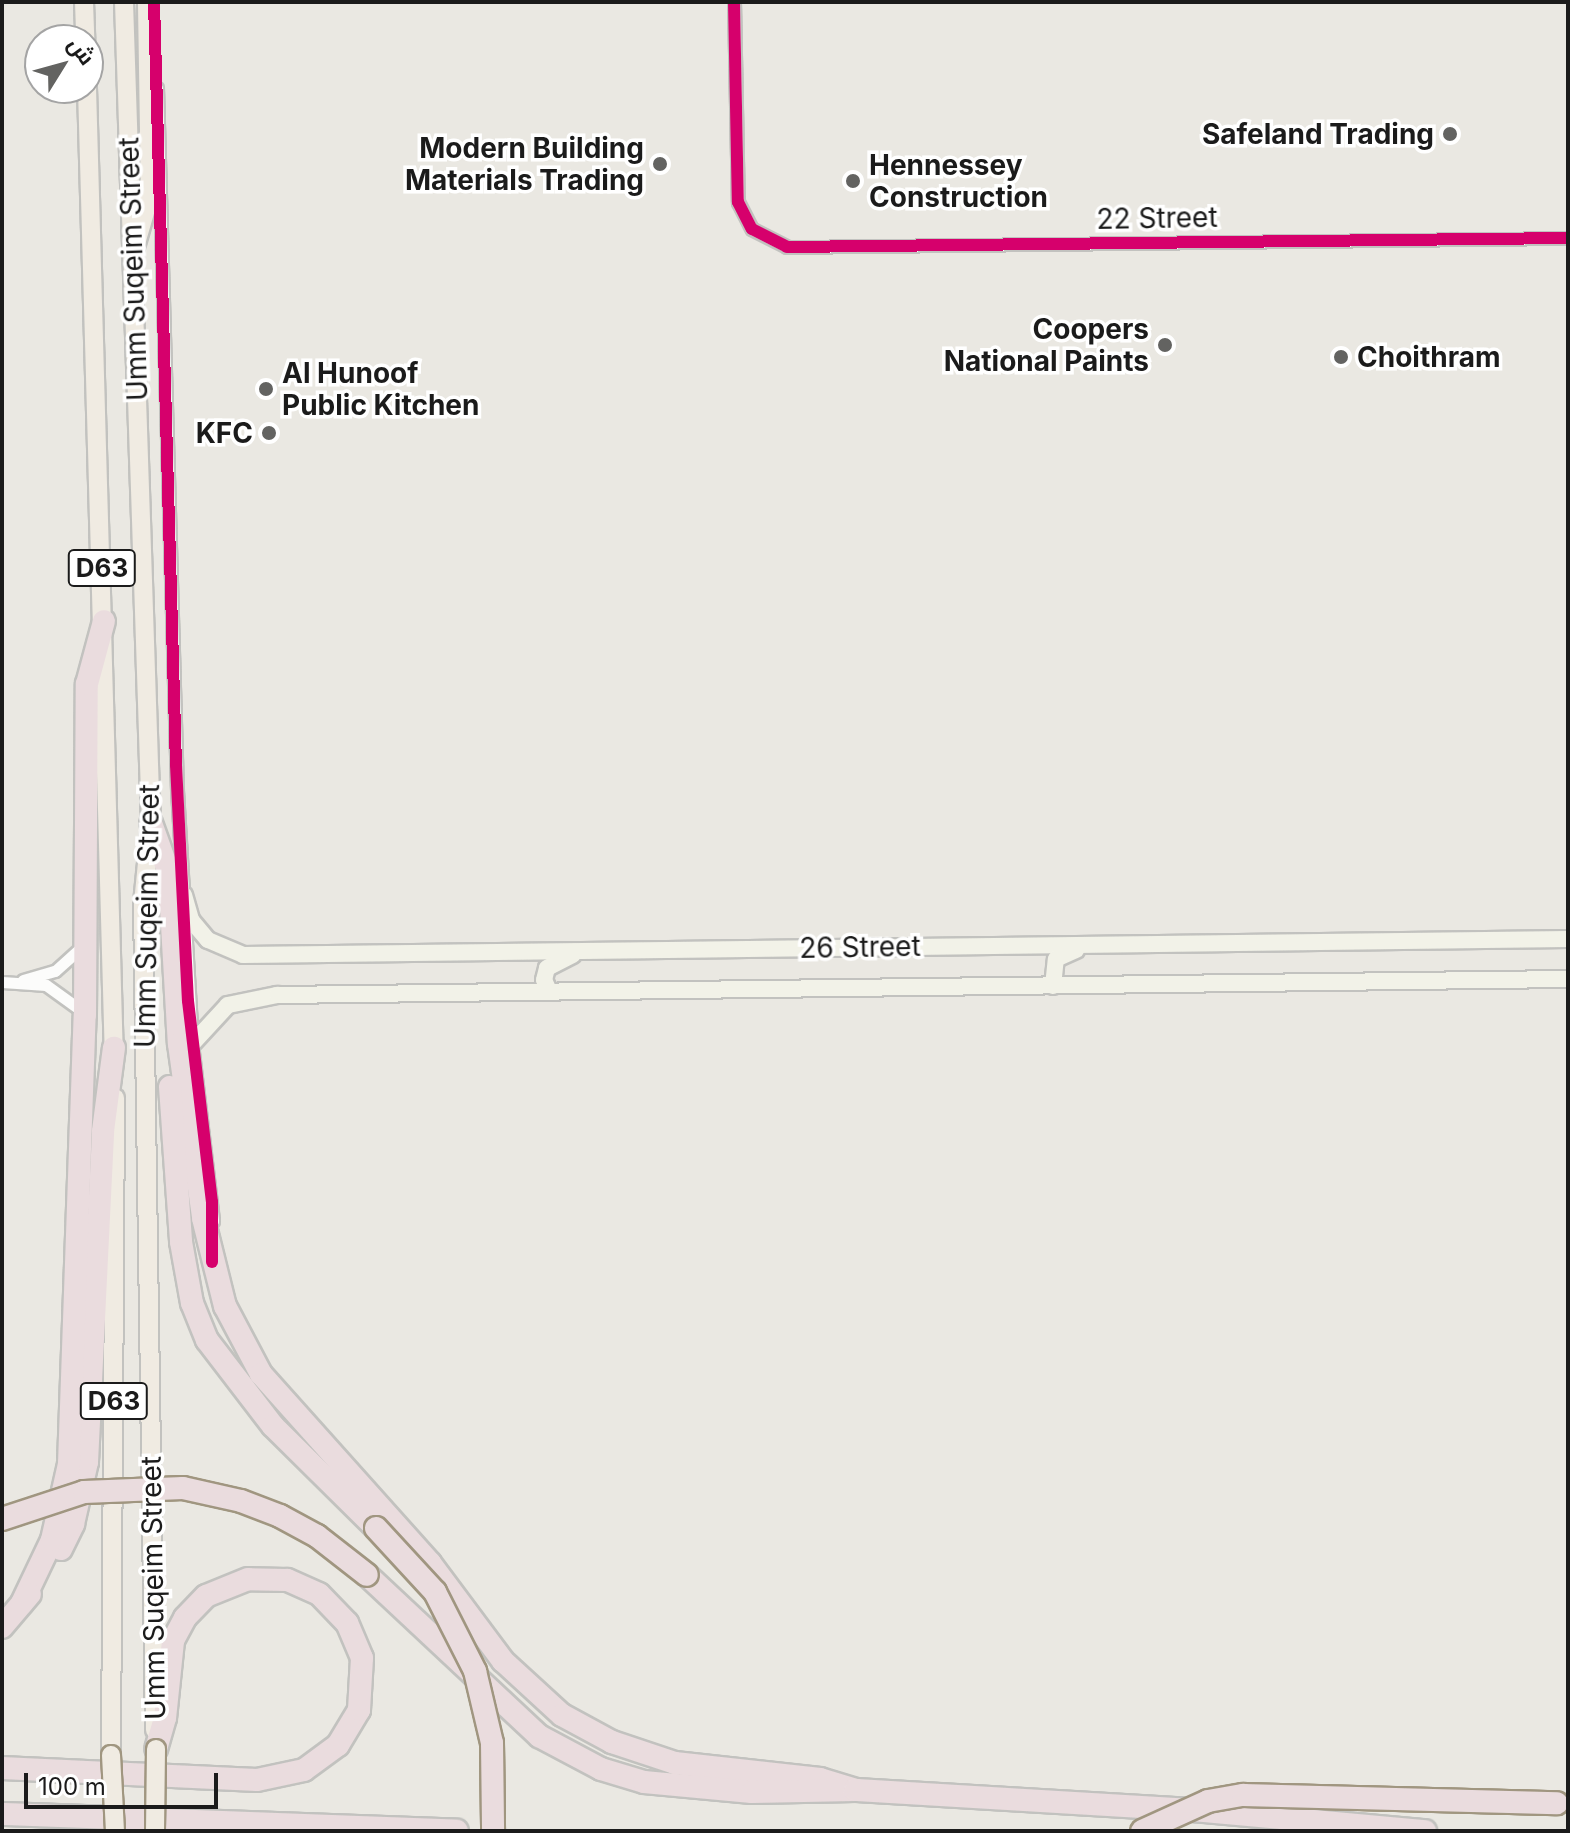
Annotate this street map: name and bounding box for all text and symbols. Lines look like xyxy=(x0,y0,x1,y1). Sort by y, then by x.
north arrow xyxy=(24,24,104,104)
text: ش xyxy=(63,32,100,70)
place label: Safeland Trading xyxy=(1202,117,1434,151)
marker: Safeland Trading xyxy=(1441,125,1459,143)
place label: Modern Building Materials Trading xyxy=(405,131,644,197)
street label: Umm Suqeim Street xyxy=(112,137,154,401)
place label: Hennessey Construction xyxy=(869,148,1048,214)
marker: Modern Building Materials Trading xyxy=(651,155,669,173)
marker: Hennessey Construction xyxy=(844,172,862,190)
street label: 22 Street xyxy=(1096,200,1218,236)
place label: Coopers National Paints xyxy=(944,312,1149,378)
marker: Coopers National Paints xyxy=(1156,336,1174,354)
place label: Choithram xyxy=(1357,340,1500,374)
marker: Choithram xyxy=(1332,348,1350,366)
place label: Al Hunoof Public Kitchen xyxy=(282,356,479,422)
marker: Al Hunoof Public Kitchen xyxy=(257,380,275,398)
place label: KFC xyxy=(196,416,253,450)
marker: KFC xyxy=(260,424,278,442)
road number: D63 xyxy=(66,546,138,590)
street label: Umm Suqeim Street xyxy=(128,784,166,1048)
street label: 26 Street xyxy=(799,929,921,965)
road number: D63 xyxy=(78,1379,150,1423)
street label: Umm Suqeim Street xyxy=(134,1456,172,1720)
scale bar xyxy=(28,1757,222,1807)
text: 100 m xyxy=(38,1772,106,1801)

